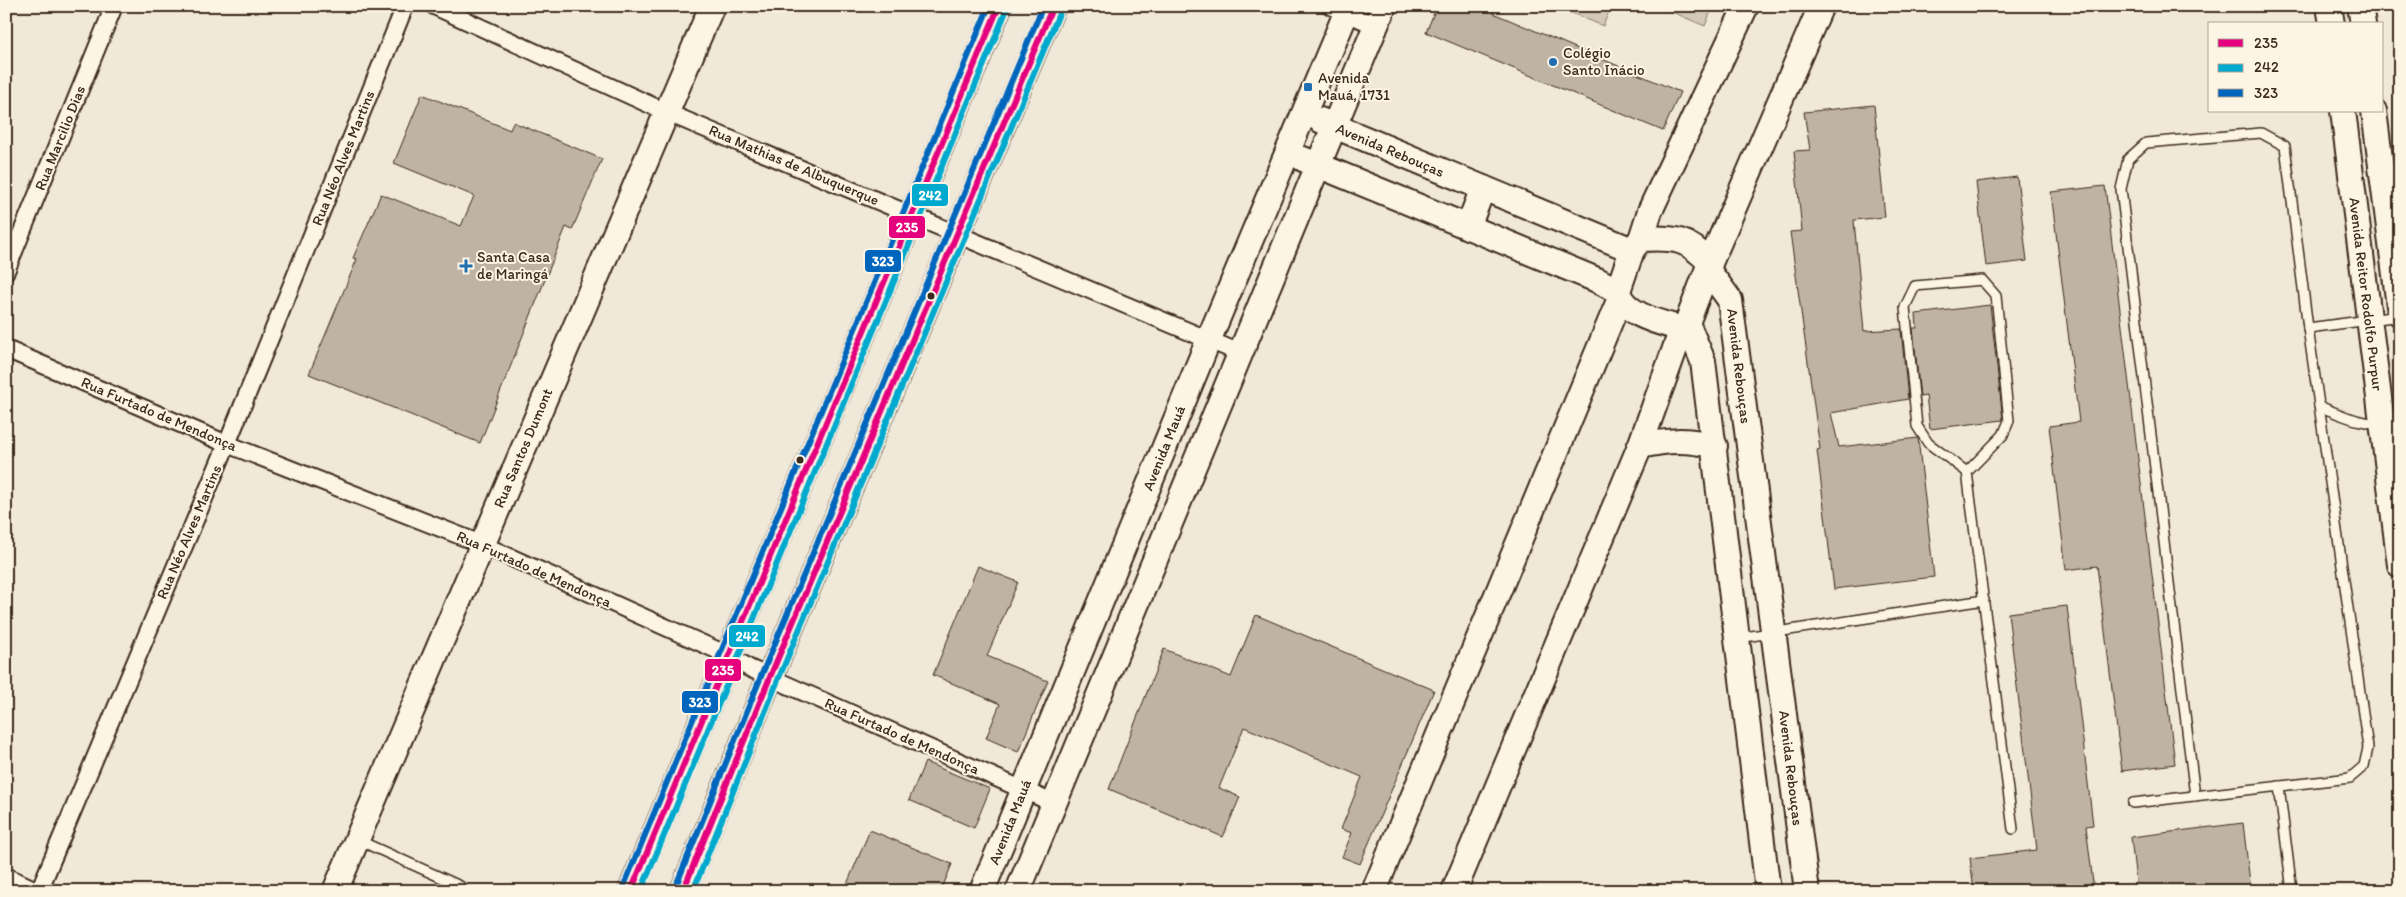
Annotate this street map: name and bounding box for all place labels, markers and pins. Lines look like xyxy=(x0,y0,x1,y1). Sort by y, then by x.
place label: Colégio Santo Inácio xyxy=(1563,44,1645,79)
marker: Colégio Santo Inácio xyxy=(1547,56,1559,68)
place label: Avenida Mauá, 1731 xyxy=(1318,69,1390,104)
marker: Avenida Mauá, 1731 xyxy=(1302,81,1314,93)
place label: Santa Casa de Maringá xyxy=(477,248,550,283)
marker: Santa Casa de Maringá xyxy=(459,259,473,273)
unlabelled marker xyxy=(926,291,936,301)
unlabelled marker xyxy=(795,455,805,465)

